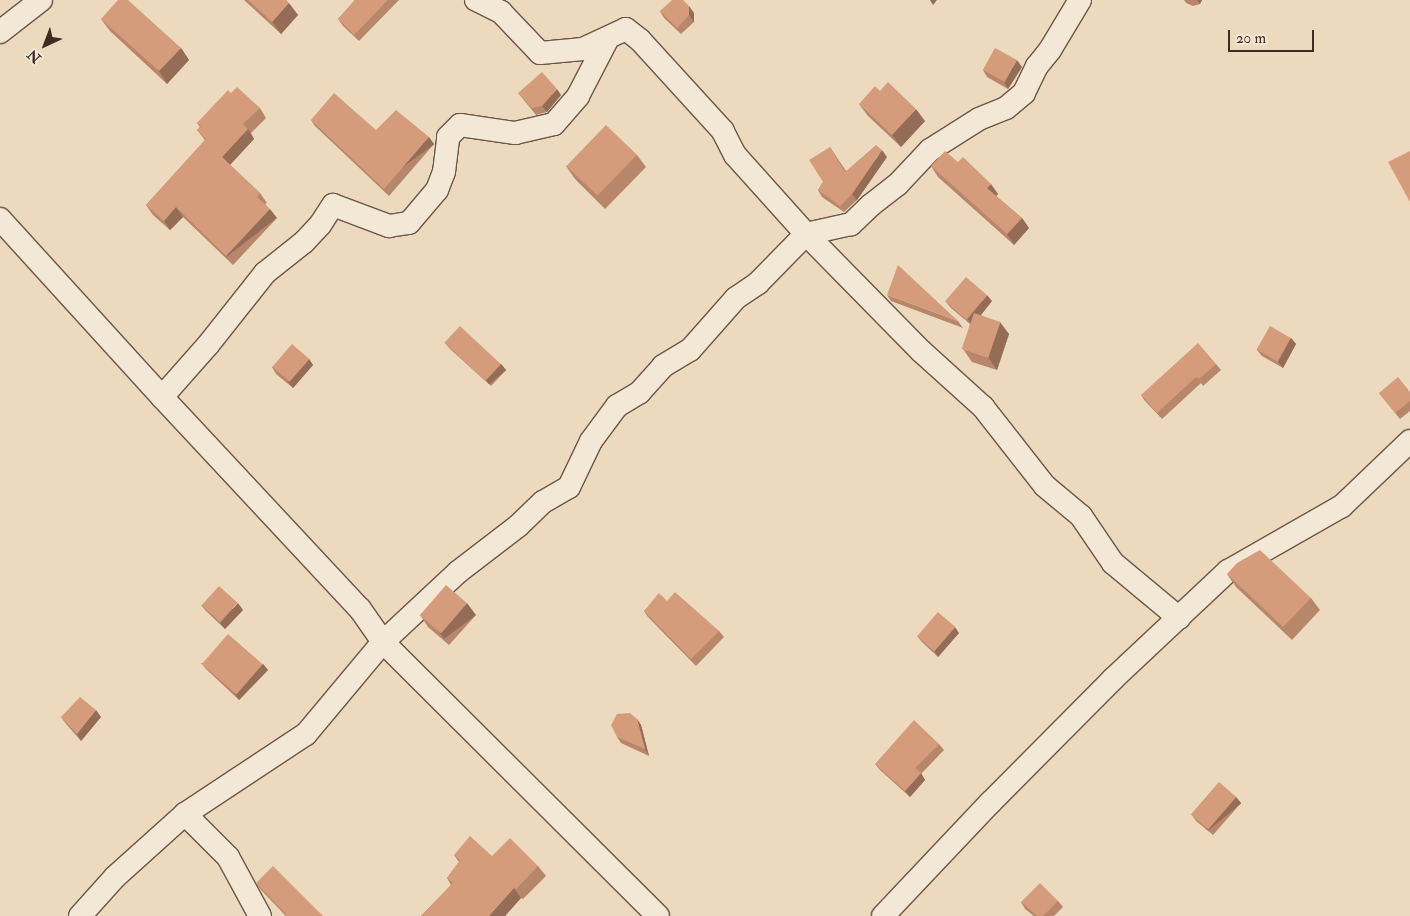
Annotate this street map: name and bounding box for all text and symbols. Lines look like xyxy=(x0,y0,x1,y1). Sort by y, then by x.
north arrow xyxy=(20,20,70,70)
scale bar xyxy=(1230,20,1316,52)
text: 20 m xyxy=(1236,29,1266,48)
text: N xyxy=(24,46,45,67)

